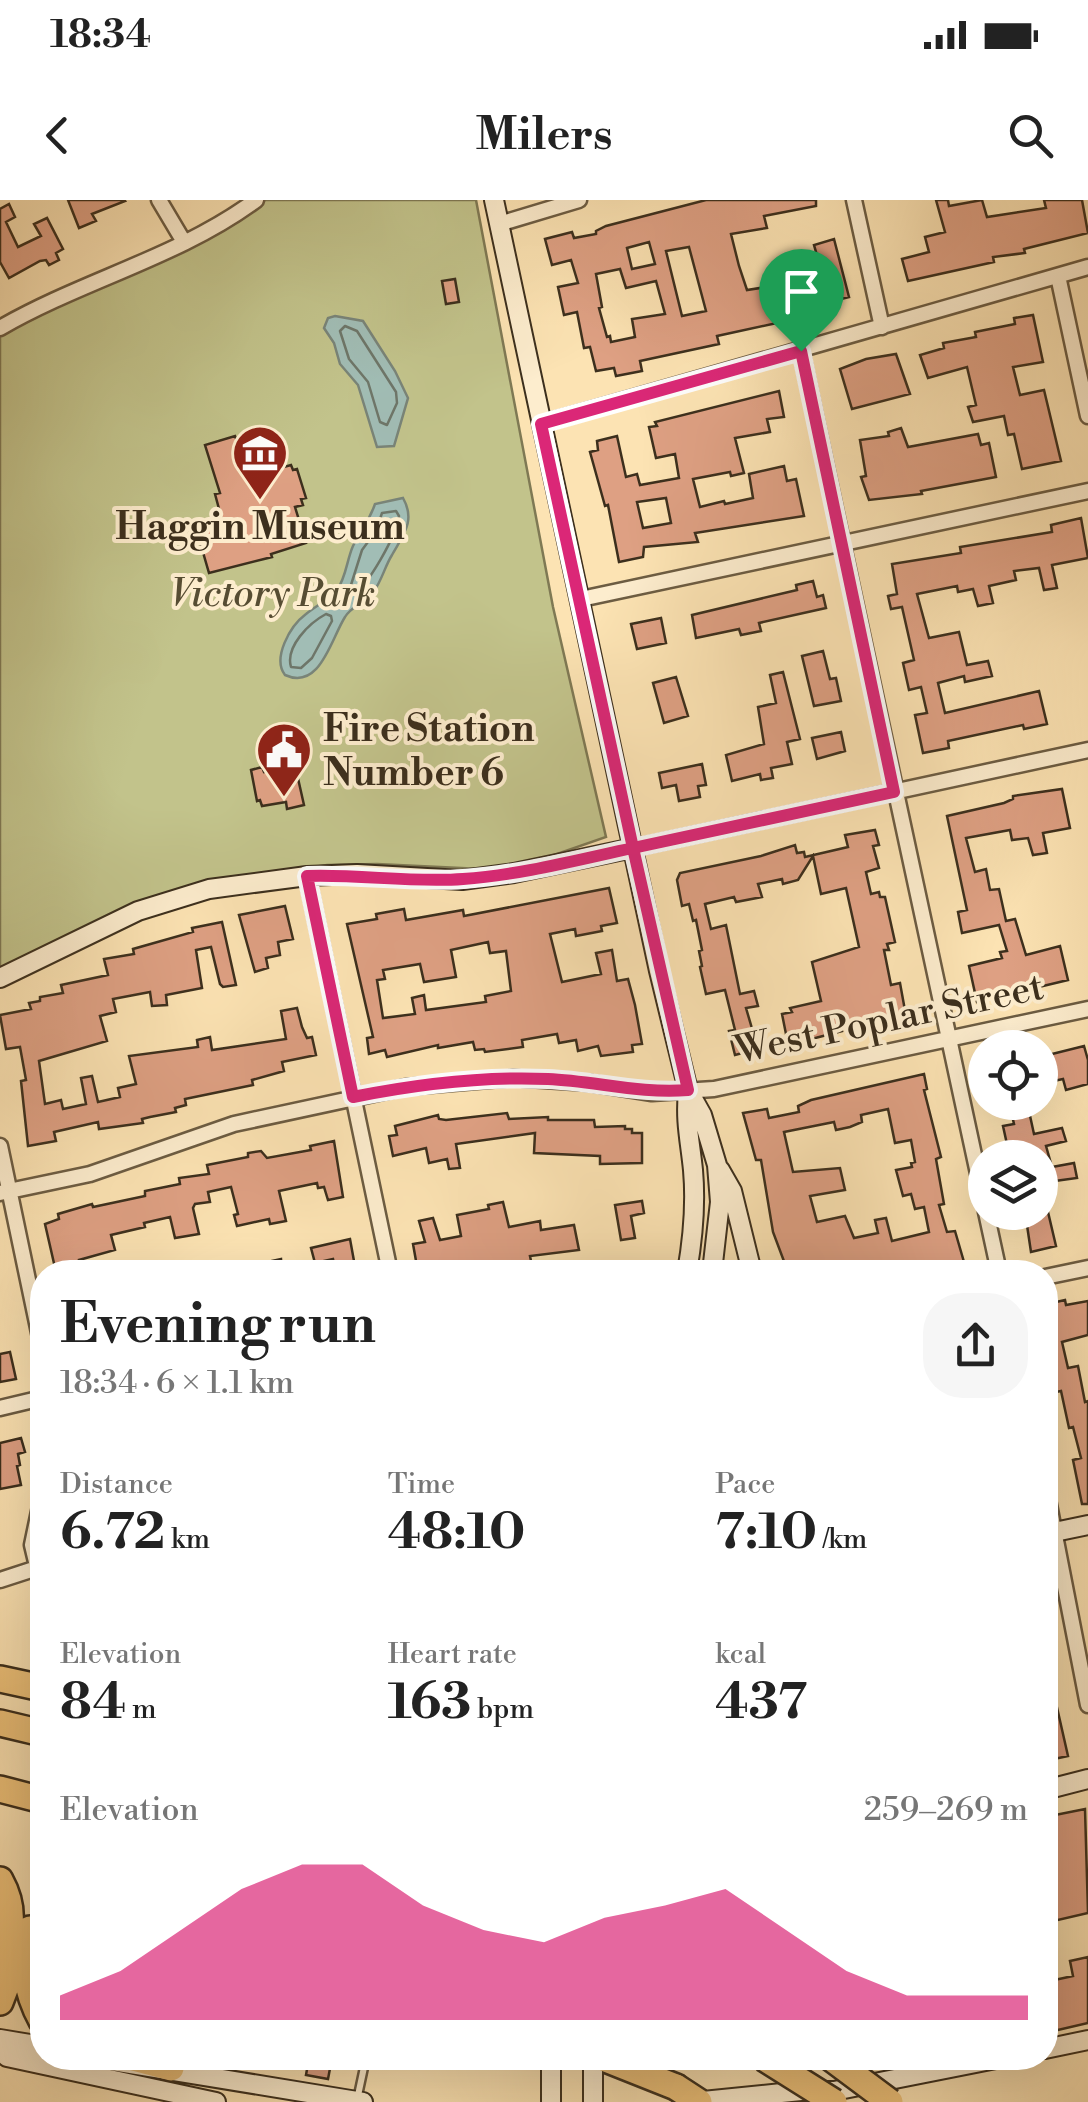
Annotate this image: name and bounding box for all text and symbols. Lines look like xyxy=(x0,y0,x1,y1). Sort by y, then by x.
text: 18:34 xyxy=(50,12,151,59)
text: Milers xyxy=(475,107,613,164)
icon: back xyxy=(30,108,85,163)
icon: search xyxy=(1003,108,1058,163)
pin xyxy=(759,249,844,352)
icon: arrive xyxy=(774,264,829,319)
museum icon: Haggin Museum xyxy=(230,423,290,502)
place label: Haggin Museum xyxy=(115,504,405,551)
park label: Victory Park xyxy=(170,571,376,618)
place label: Fire Station Number 6 xyxy=(323,706,535,797)
public building icon: Fire Station Number 6 xyxy=(254,720,314,799)
street label: West Poplar Street xyxy=(730,964,1048,1075)
map controls xyxy=(968,1030,1058,1230)
button: locate xyxy=(968,1030,1058,1120)
button: layers xyxy=(968,1140,1058,1230)
text: Evening run xyxy=(60,1291,376,1360)
button: share xyxy=(923,1293,1028,1398)
text: 18:34 · 6 × 1.1 km xyxy=(60,1363,294,1403)
text: Distance xyxy=(60,1467,173,1502)
text: Time xyxy=(388,1467,455,1502)
text: Pace xyxy=(715,1467,775,1502)
text: 6.72 xyxy=(60,1502,165,1564)
text: 48:10 xyxy=(388,1502,525,1564)
text: 7:10 xyxy=(715,1502,817,1564)
text: km xyxy=(165,1522,210,1557)
text: /km xyxy=(817,1522,867,1557)
text: Elevation xyxy=(60,1637,181,1672)
text: Heart rate xyxy=(388,1637,517,1672)
text: kcal xyxy=(715,1637,766,1672)
text: 84 xyxy=(60,1672,126,1734)
text: 163 xyxy=(388,1672,471,1734)
text: 437 xyxy=(715,1672,807,1734)
text: m xyxy=(126,1692,156,1727)
text: bpm xyxy=(471,1692,534,1727)
text: Elevation xyxy=(60,1790,199,1830)
text: 259–269 m xyxy=(864,1790,1028,1830)

